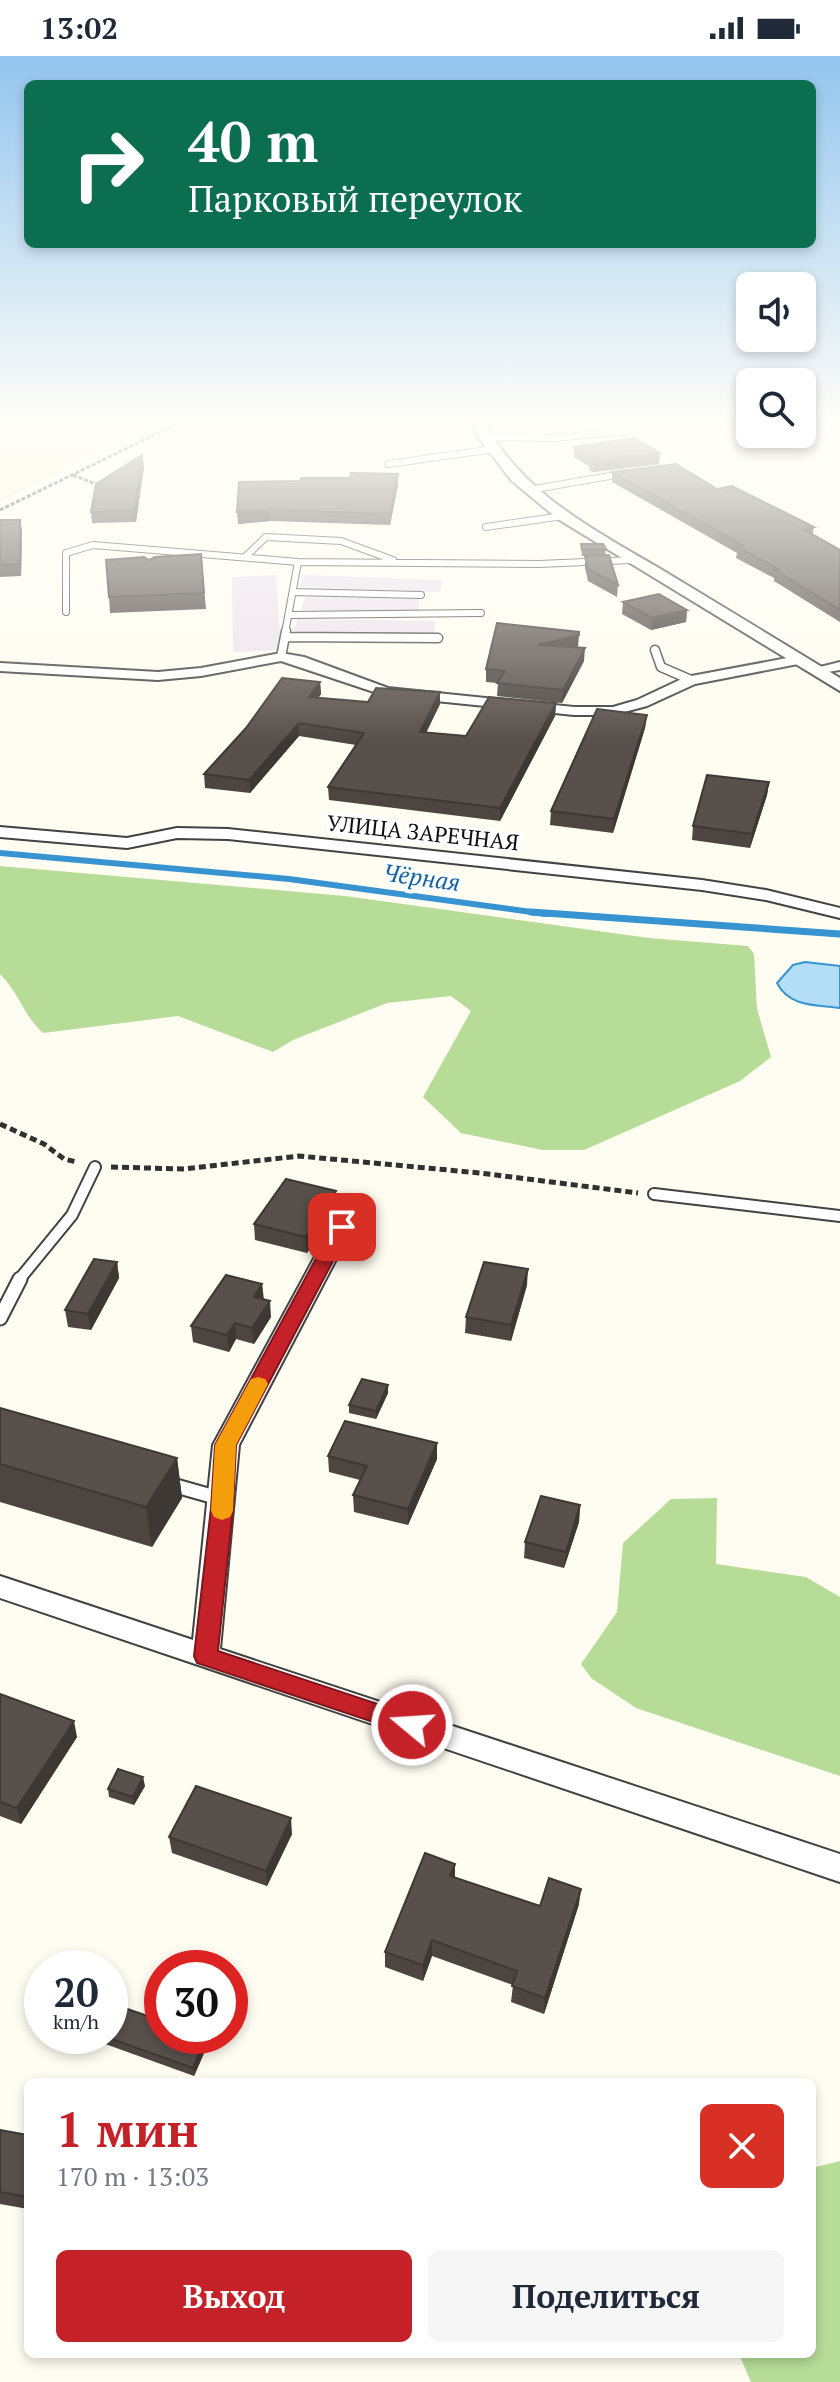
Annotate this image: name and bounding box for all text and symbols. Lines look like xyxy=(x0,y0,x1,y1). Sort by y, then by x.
text: 13:02 xyxy=(40,8,118,48)
text: 40 m xyxy=(188,104,318,178)
icon: right xyxy=(56,112,160,216)
text: Парковый переулок xyxy=(188,175,522,222)
map controls xyxy=(736,272,816,448)
button: sound xyxy=(736,272,816,352)
button: search xyxy=(736,368,816,448)
street label: УЛИЦА ЗАРЕЧНАЯ xyxy=(326,808,520,856)
water label: Чёрная xyxy=(382,856,462,898)
pin xyxy=(308,1193,376,1261)
icon: arrive xyxy=(320,1205,364,1249)
position arrow xyxy=(370,1683,454,1767)
speed limit sign: 30 xyxy=(144,1950,248,2054)
text: 20 xyxy=(53,1965,99,2018)
text: km/h xyxy=(53,2008,99,2035)
text: 1 мин xyxy=(56,2097,198,2161)
button: close xyxy=(700,2104,784,2188)
text: 170 m · 13:03 xyxy=(56,2159,209,2193)
button: Выход xyxy=(56,2250,412,2342)
button: Поделиться xyxy=(428,2250,784,2342)

